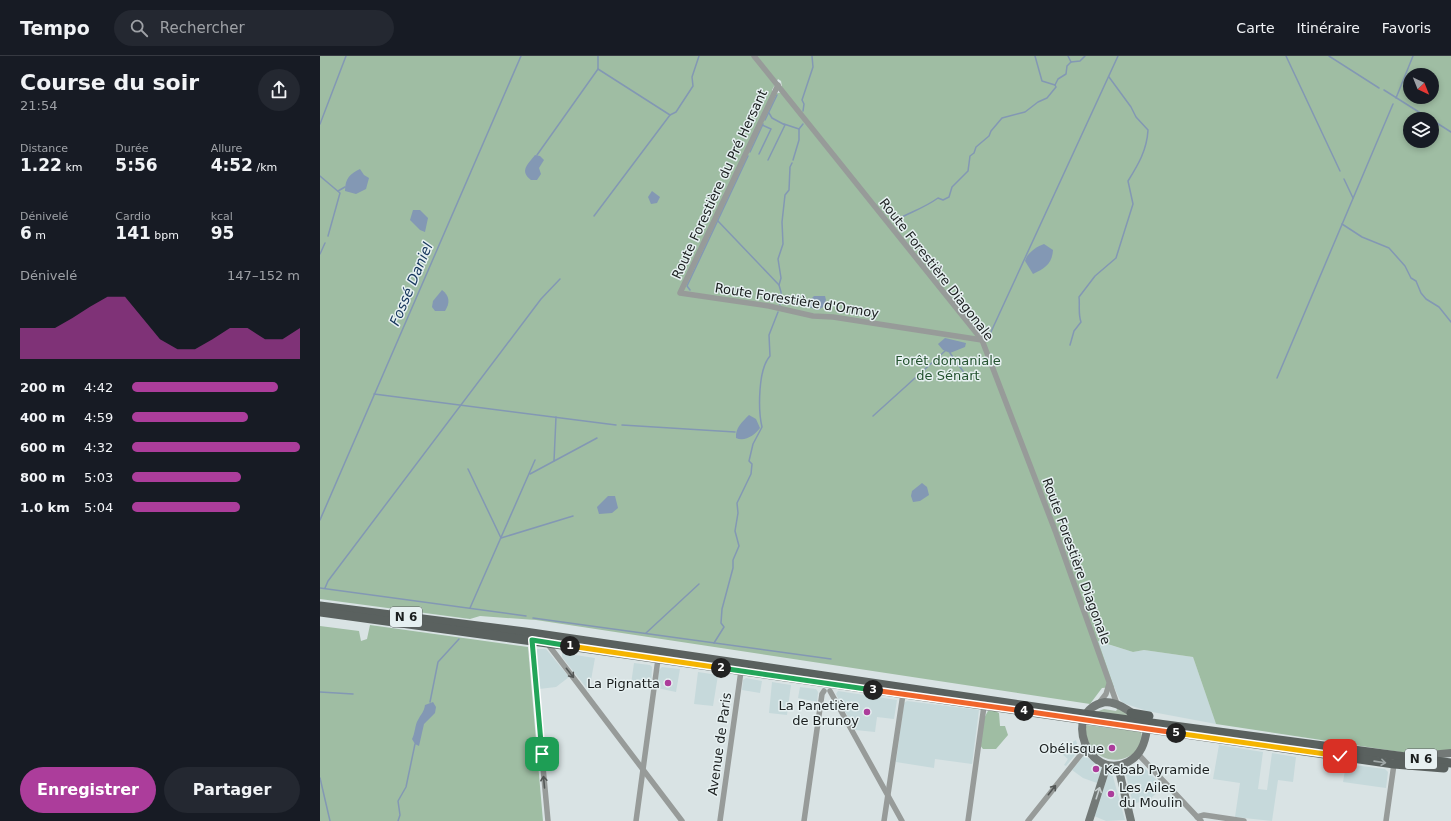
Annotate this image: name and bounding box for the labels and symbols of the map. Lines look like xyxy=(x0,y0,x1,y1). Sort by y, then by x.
north arrow xyxy=(1403,68,1439,104)
street label: Route Forestière du Pré Hersant xyxy=(669,87,770,281)
street label: Route Forestière Diagonale xyxy=(876,195,997,343)
water label: Fossé Daniel xyxy=(386,240,436,328)
street label: Route Forestière d'Ormoy xyxy=(714,280,880,321)
park label: Forêt domaniale de Sénart xyxy=(895,353,1001,383)
street label: Route Forestière Diagonale xyxy=(1039,476,1114,647)
road number: N 6 xyxy=(390,607,422,627)
pin: 1 xyxy=(560,636,580,656)
pin: 2 xyxy=(711,658,731,678)
one-way arrow xyxy=(566,668,574,679)
place label: La Pignatta xyxy=(587,676,660,691)
marker: La Pignatta xyxy=(663,678,673,688)
pin: 3 xyxy=(863,680,883,700)
street label: Avenue de Paris xyxy=(705,691,734,796)
place label: La Panetière de Brunoy xyxy=(778,698,859,728)
pin: 4 xyxy=(1014,701,1034,721)
marker: La Panetière de Brunoy xyxy=(862,707,872,717)
pin: 5 xyxy=(1166,723,1186,743)
pin xyxy=(525,737,559,771)
pin xyxy=(1323,739,1357,773)
place label: Obélisque xyxy=(1039,741,1104,756)
marker: Obélisque xyxy=(1107,743,1117,753)
road number: N 6 xyxy=(1405,749,1437,769)
one-way arrow xyxy=(1373,758,1386,766)
place label: Kebab Pyramide xyxy=(1104,762,1210,777)
marker: Kebab Pyramide xyxy=(1091,764,1101,774)
one-way arrow xyxy=(541,776,548,789)
place label: Les Ailes du Moulin xyxy=(1119,780,1183,810)
one-way arrow xyxy=(1048,785,1056,796)
one-way arrow xyxy=(1095,787,1102,800)
marker: Les Ailes du Moulin xyxy=(1106,789,1116,799)

